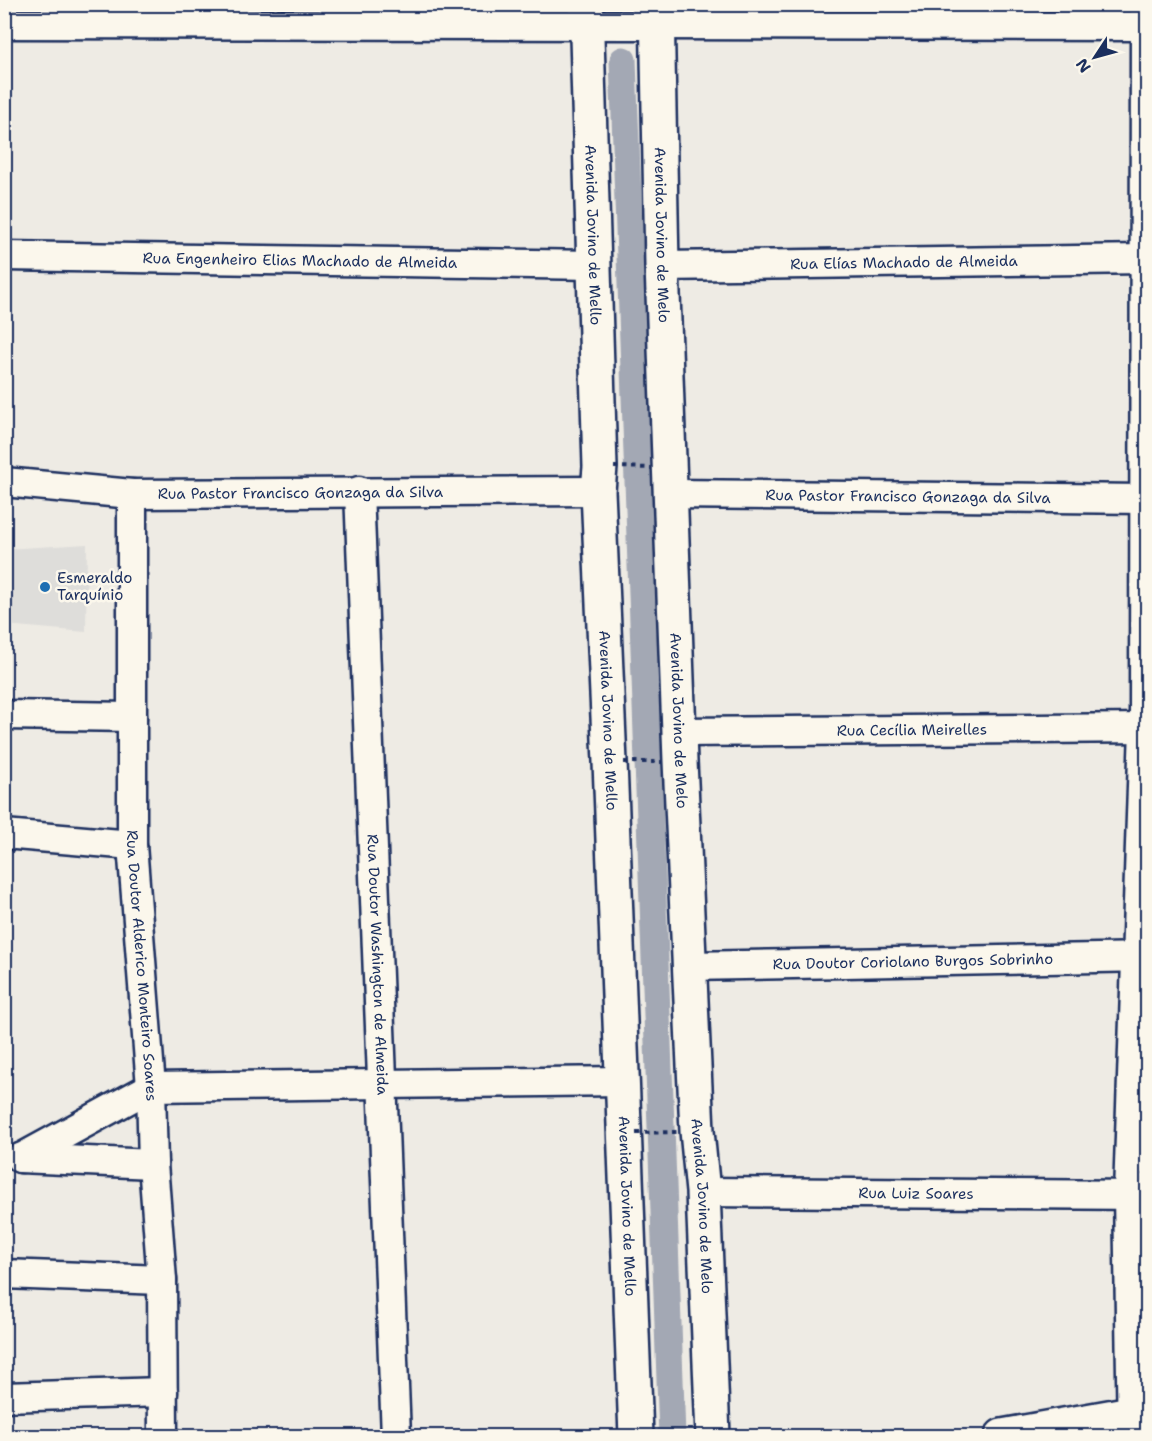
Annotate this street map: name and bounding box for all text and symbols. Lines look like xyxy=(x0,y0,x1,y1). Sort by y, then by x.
north arrow xyxy=(1065,27,1125,87)
text: N xyxy=(1071,54,1095,77)
street label: Avenida Jovino de Mello xyxy=(580,144,606,325)
street label: Avenida Jovino de Melo xyxy=(650,147,674,323)
street label: Rua Engenheiro Elias Machado de Almeida xyxy=(143,248,458,273)
street label: Rua Elías Machado de Almeida xyxy=(790,251,1019,274)
street label: Rua Pastor Francisco Gonzaga da Silva xyxy=(158,482,444,504)
street label: Rua Pastor Francisco Gonzaga da Silva xyxy=(765,485,1051,508)
place label: Esmeraldo Tarquínio xyxy=(57,568,132,605)
marker: Esmeraldo Tarquínio xyxy=(38,580,52,594)
street label: Avenida Jovino de Mello xyxy=(594,630,622,811)
street label: Avenida Jovino de Melo xyxy=(665,632,692,809)
street label: Rua Cecília Meirelles xyxy=(837,719,987,741)
street label: Rua Doutor Alderico Monteiro Soares xyxy=(122,830,161,1102)
street label: Rua Doutor Washington de Almeida xyxy=(362,834,393,1096)
street label: Rua Doutor Coriolano Burgos Sobrinho xyxy=(773,949,1053,974)
street label: Avenida Jovino de Mello xyxy=(614,1115,641,1297)
street label: Avenida Jovino de Melo xyxy=(686,1118,717,1294)
street label: Rua Luiz Soares xyxy=(858,1183,974,1204)

